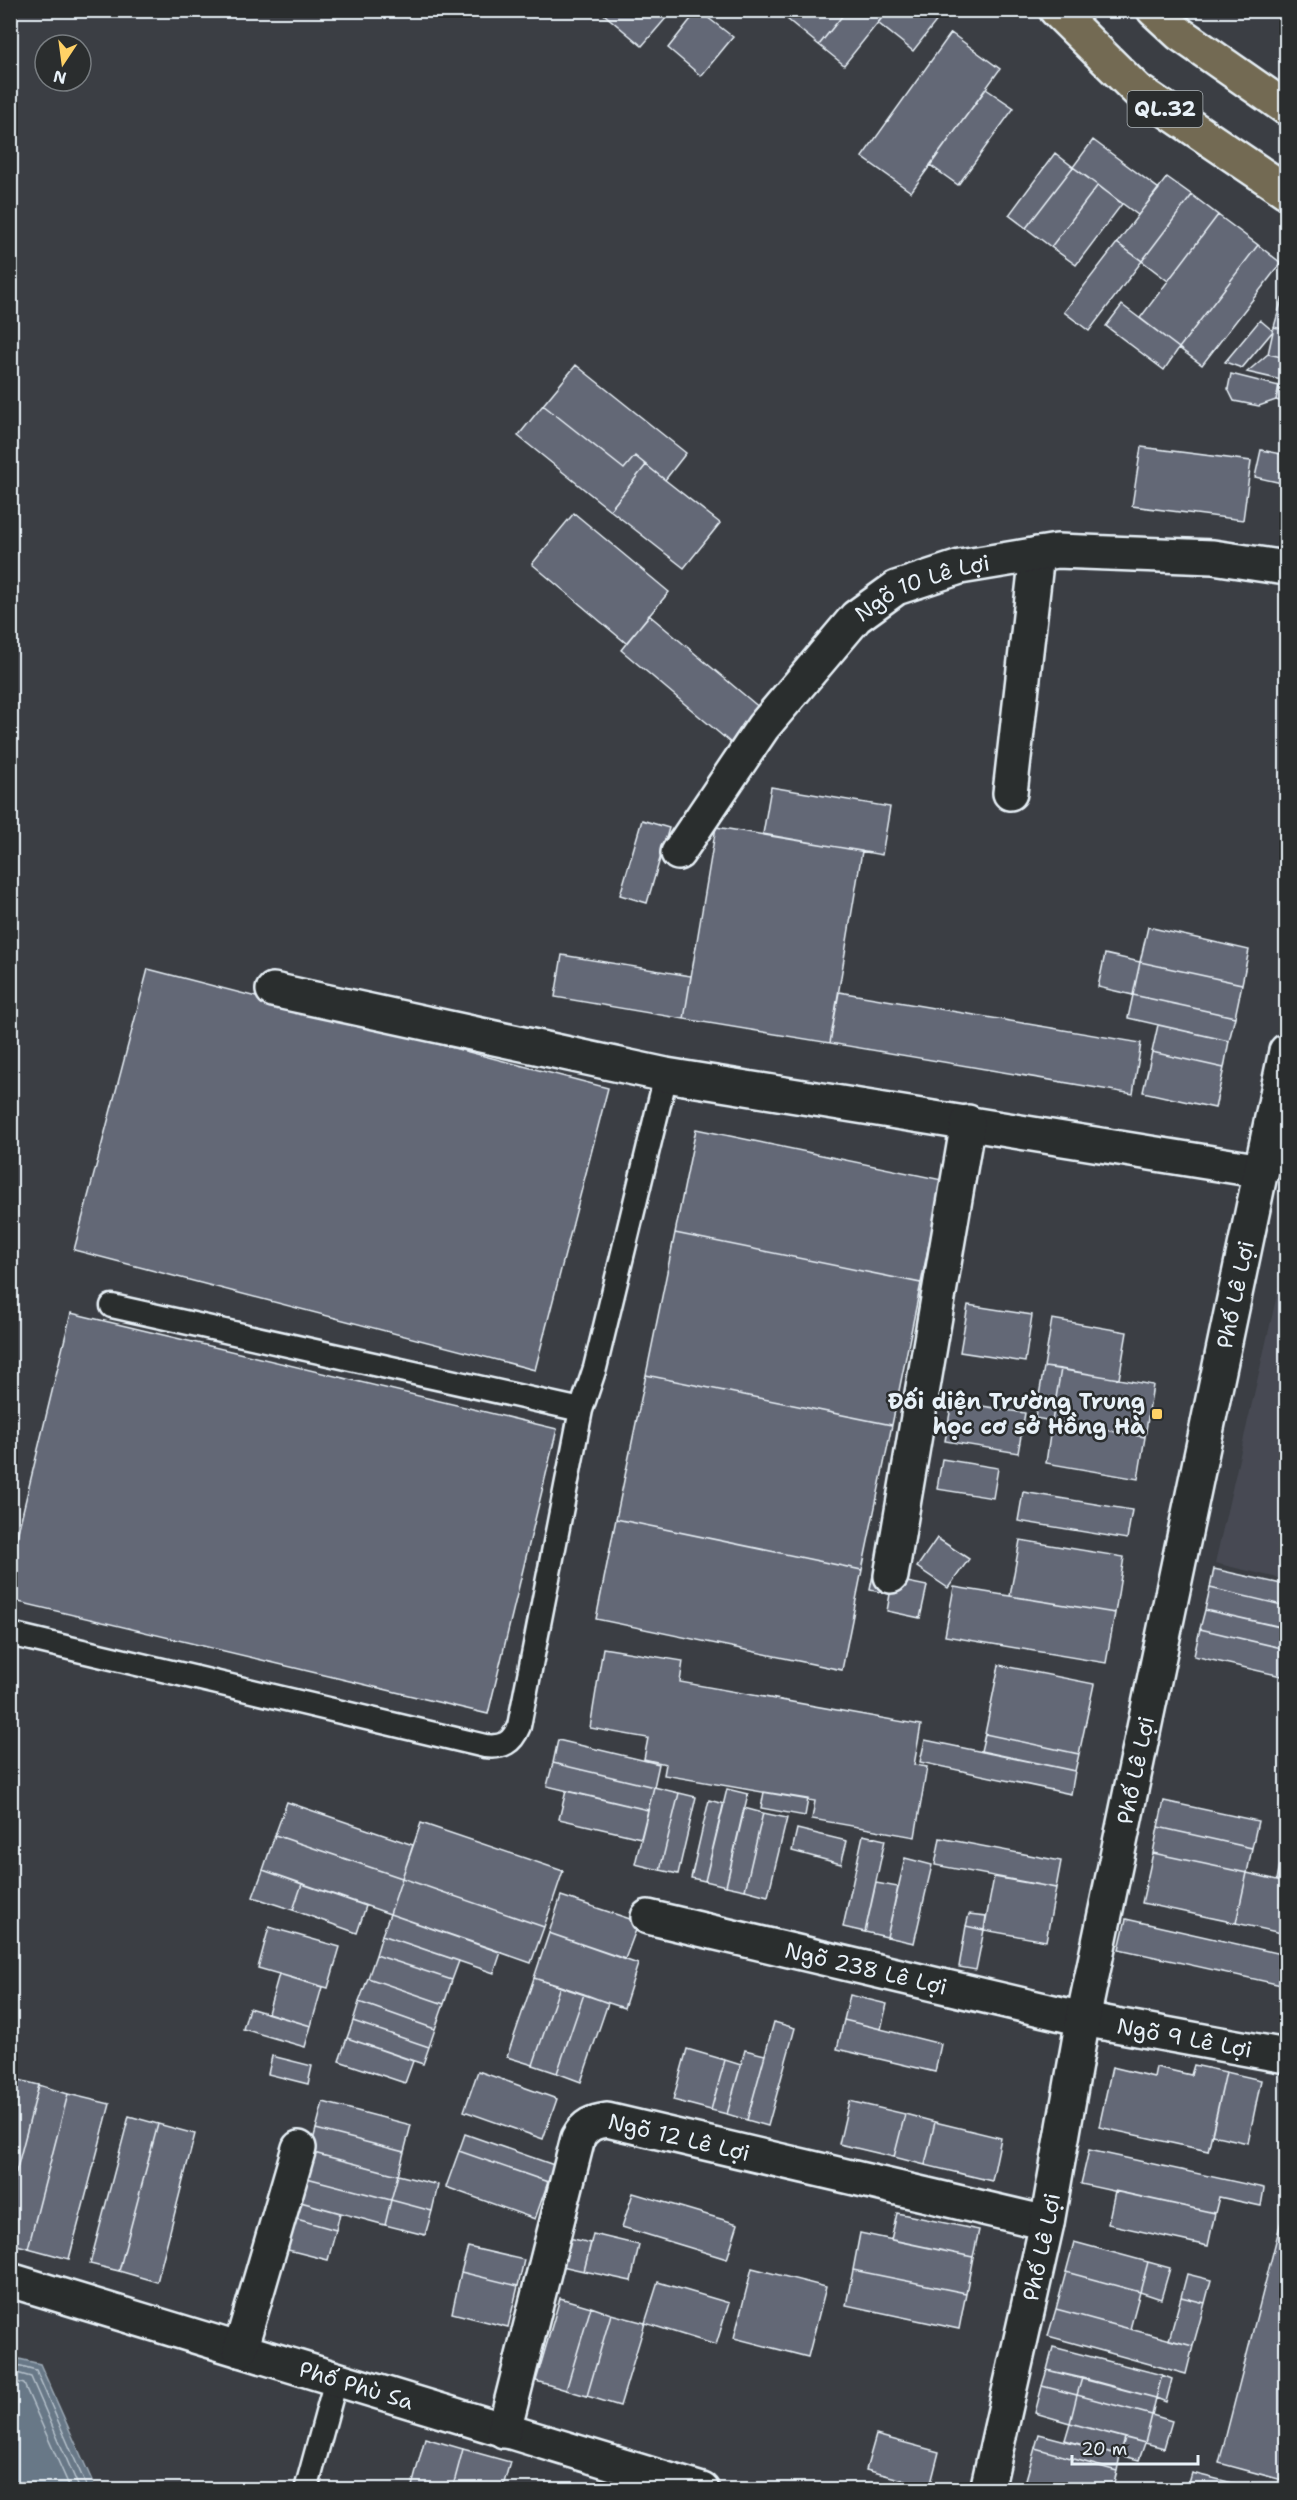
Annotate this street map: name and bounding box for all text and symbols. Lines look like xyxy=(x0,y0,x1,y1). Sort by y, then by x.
north arrow xyxy=(33,33,93,93)
text: N xyxy=(51,65,68,89)
road number: QL.32 xyxy=(1128,91,1202,127)
street label: Ngõ 10 Lê Lợi xyxy=(849,548,992,628)
street label: Phố Lê Lợi xyxy=(1209,1238,1260,1351)
place label: Đối diện Trường Trung học cơ sở Hồng Hà xyxy=(887,1387,1145,1441)
marker: Đối diện Trường Trung học cơ sở Hồng Hà xyxy=(1150,1407,1164,1421)
street label: Phố Lê Lợi xyxy=(1110,1714,1161,1827)
street label: Ngõ 238 Lê Lợi xyxy=(782,1935,950,2001)
street label: Ngõ 9 Lê Lợi xyxy=(1115,2011,1254,2064)
street label: Ngõ 12 Lê Lợi xyxy=(605,2106,753,2167)
street label: Phố Lê Lợi xyxy=(1015,2191,1067,2304)
street label: Phố Phù Sa xyxy=(296,2354,417,2416)
scale bar xyxy=(1072,2428,1198,2466)
text: 20 m xyxy=(1081,2437,1127,2461)

